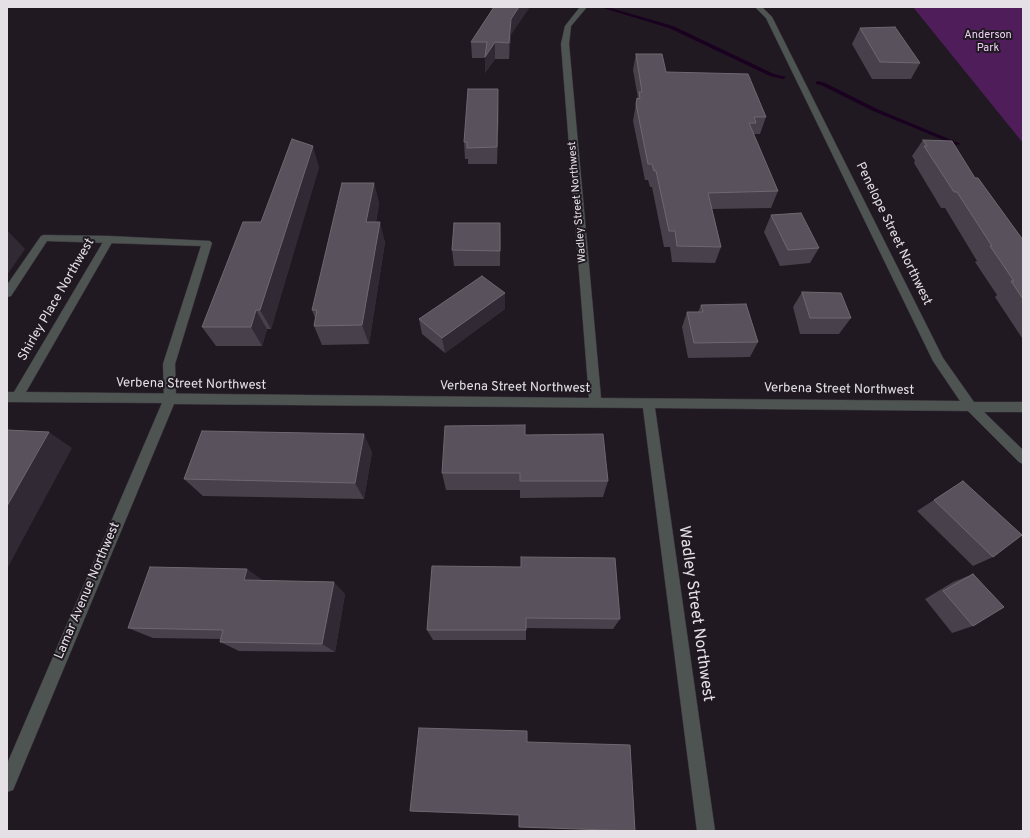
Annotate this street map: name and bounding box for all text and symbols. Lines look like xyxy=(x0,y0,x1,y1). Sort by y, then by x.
park label: Anderson Park xyxy=(964,29,1012,55)
street label: Wadley Street Northwest xyxy=(566,141,590,263)
street label: Penelope Street Northwest xyxy=(852,160,934,308)
street label: Shirley Place Northwest xyxy=(15,236,99,364)
street label: Verbena Street Northwest xyxy=(116,376,266,394)
street label: Verbena Street Northwest xyxy=(440,379,590,397)
street label: Verbena Street Northwest xyxy=(764,381,914,399)
street label: Lamar Avenue Northwest xyxy=(52,520,124,662)
street label: Wadley Street Northwest xyxy=(673,525,717,703)

